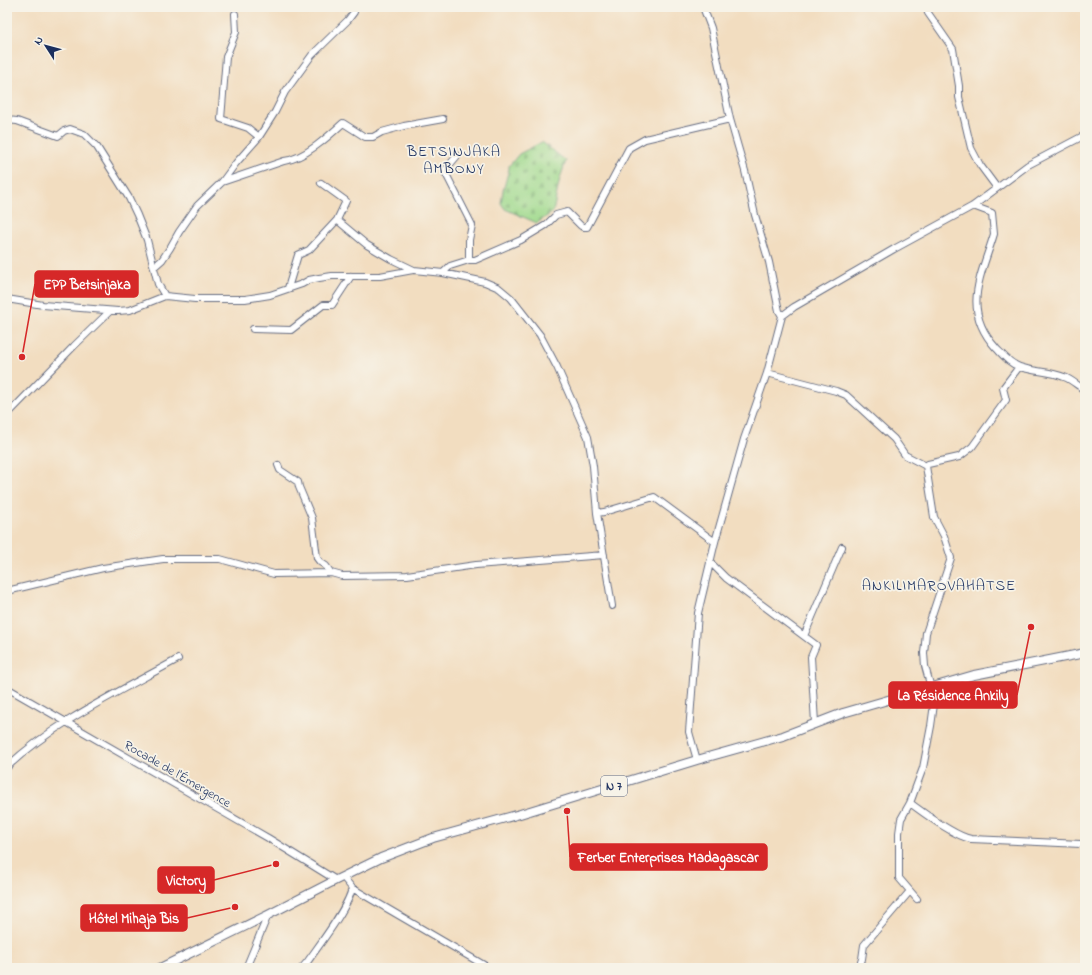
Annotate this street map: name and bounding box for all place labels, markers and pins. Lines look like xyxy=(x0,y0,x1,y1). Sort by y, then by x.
callout: EPP Betsinjaka xyxy=(35,271,138,297)
callout: La Résidence Ankily xyxy=(889,682,1017,708)
callout: Ferber Enterprises Madagascar xyxy=(570,844,767,870)
callout: Victory xyxy=(158,867,214,893)
callout: Hôtel Mihaja Bis xyxy=(81,905,187,931)

